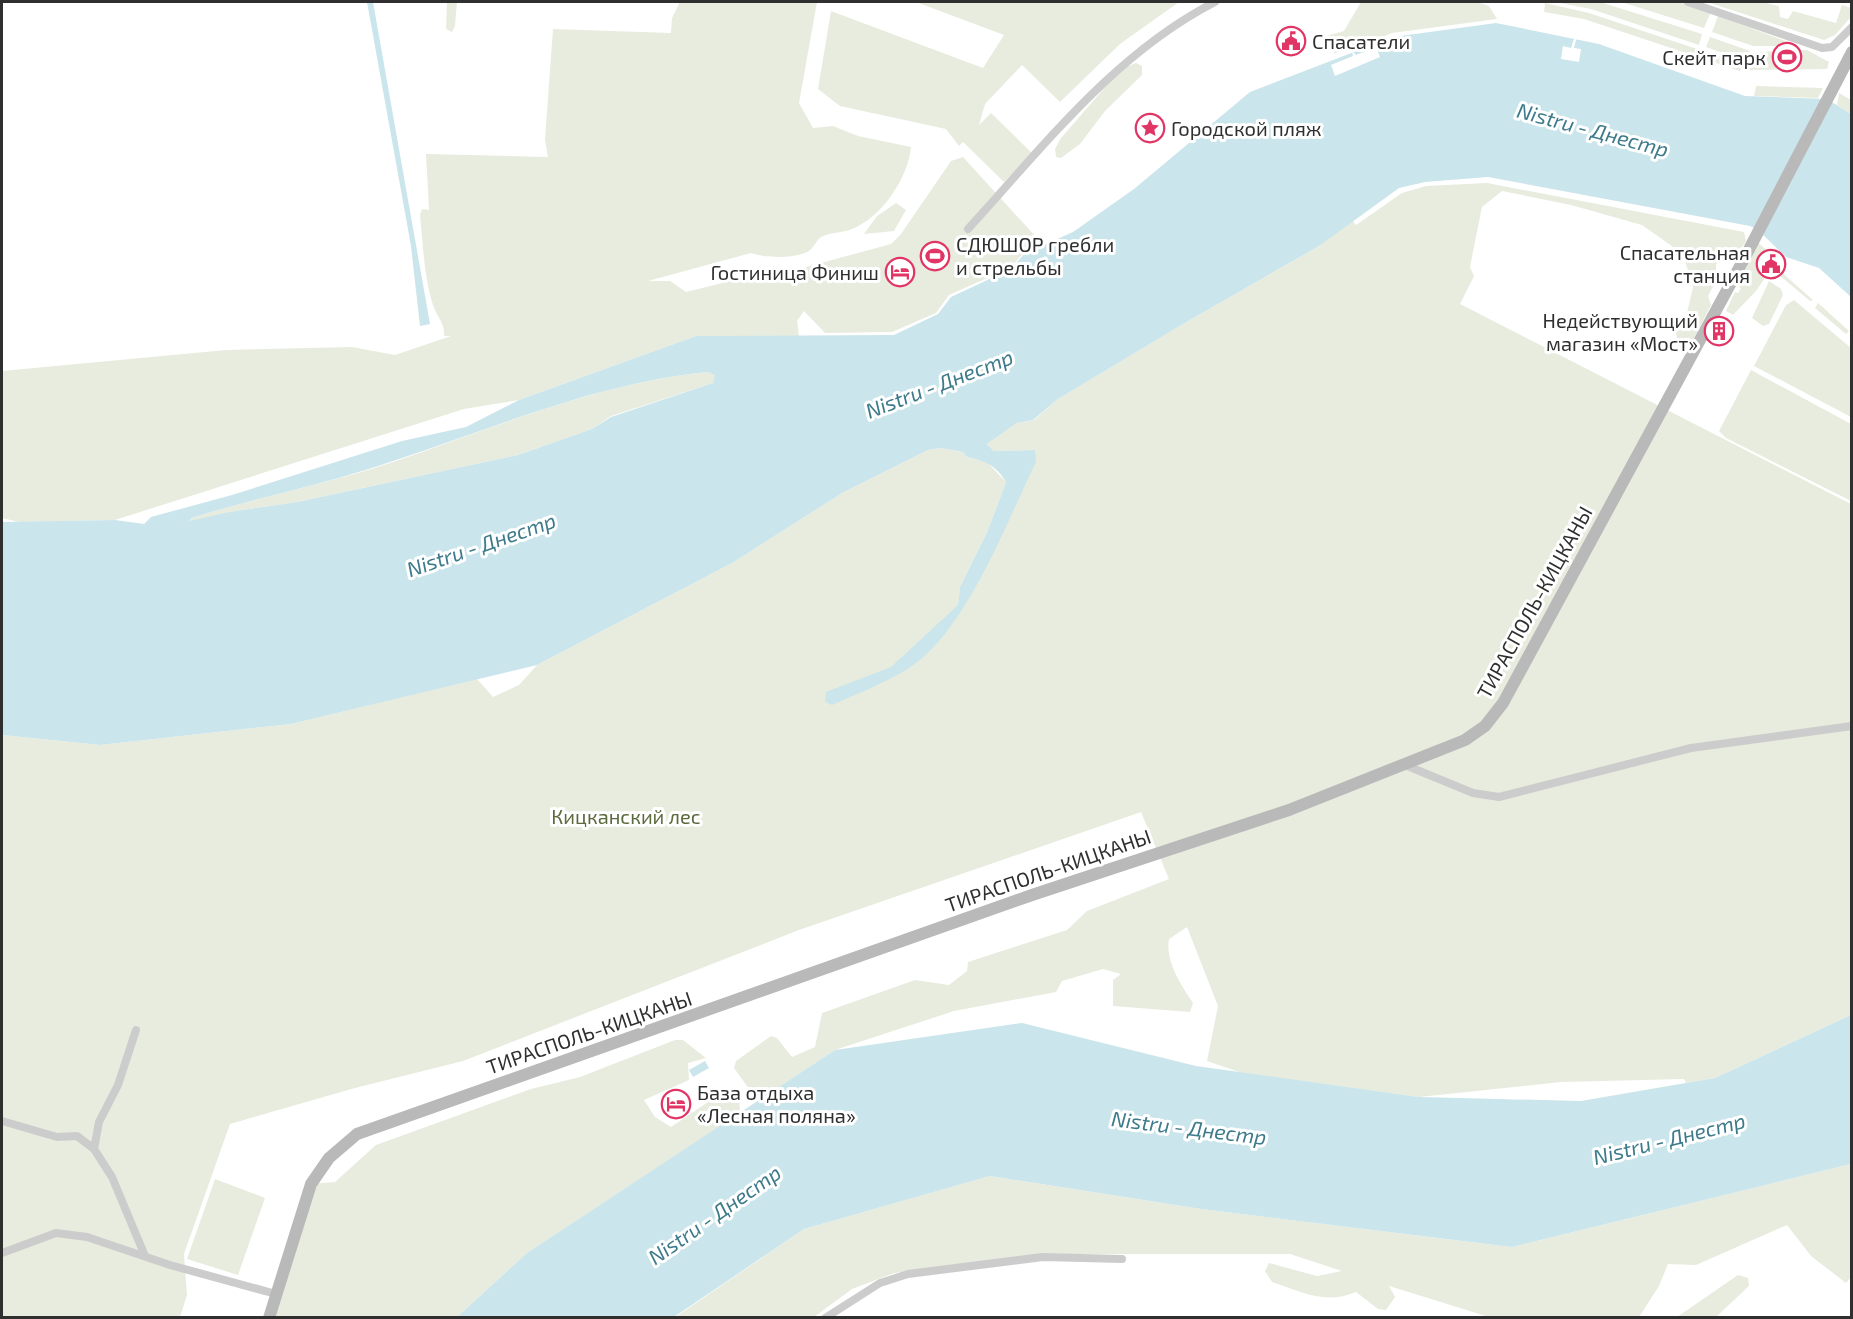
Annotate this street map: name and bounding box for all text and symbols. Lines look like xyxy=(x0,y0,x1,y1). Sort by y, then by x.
public building icon: Спасатели xyxy=(1275,25,1307,57)
place label: Спасатели xyxy=(1312,29,1410,53)
sports icon: Скейт парк xyxy=(1771,41,1803,73)
place label: Скейт парк xyxy=(1662,45,1766,69)
water label: Nistru - Днестр xyxy=(1514,97,1672,161)
place icon: Городской пляж xyxy=(1134,112,1166,144)
place label: Городской пляж xyxy=(1171,116,1322,140)
place label: СДЮШОР гребли и стрельбы xyxy=(956,232,1114,279)
sports icon: СДЮШОР гребли и стрельбы xyxy=(919,240,951,272)
place label: Спасательная станция xyxy=(1620,240,1750,287)
public building icon: Спасательная станция xyxy=(1755,248,1787,280)
hotel icon: Гостиница Финиш xyxy=(884,256,916,288)
place label: Гостиница Финиш xyxy=(711,260,879,284)
place label: Недействующий магазин «Мост» xyxy=(1543,308,1698,355)
building icon: Недействующий магазин «Мост» xyxy=(1703,315,1735,347)
water label: Nistru - Днестр xyxy=(862,343,1016,423)
street label: ТИРАСПОЛЬ-КИЦКАНЫ xyxy=(1471,502,1597,702)
water label: Nistru - Днестр xyxy=(403,507,559,581)
park label: Кицканский лес xyxy=(551,804,701,828)
street label: ТИРАСПОЛЬ-КИЦКАНЫ xyxy=(942,824,1154,916)
street label: ТИРАСПОЛЬ-КИЦКАНЫ xyxy=(483,986,695,1078)
place label: База отдыха «Лесная поляна» xyxy=(697,1080,856,1127)
hotel icon: База отдыха «Лесная поляна» xyxy=(660,1088,692,1120)
water label: Nistru - Днестр xyxy=(1110,1105,1268,1149)
water label: Nistru - Днестр xyxy=(1590,1107,1748,1169)
water label: Nistru - Днестр xyxy=(643,1159,785,1269)

